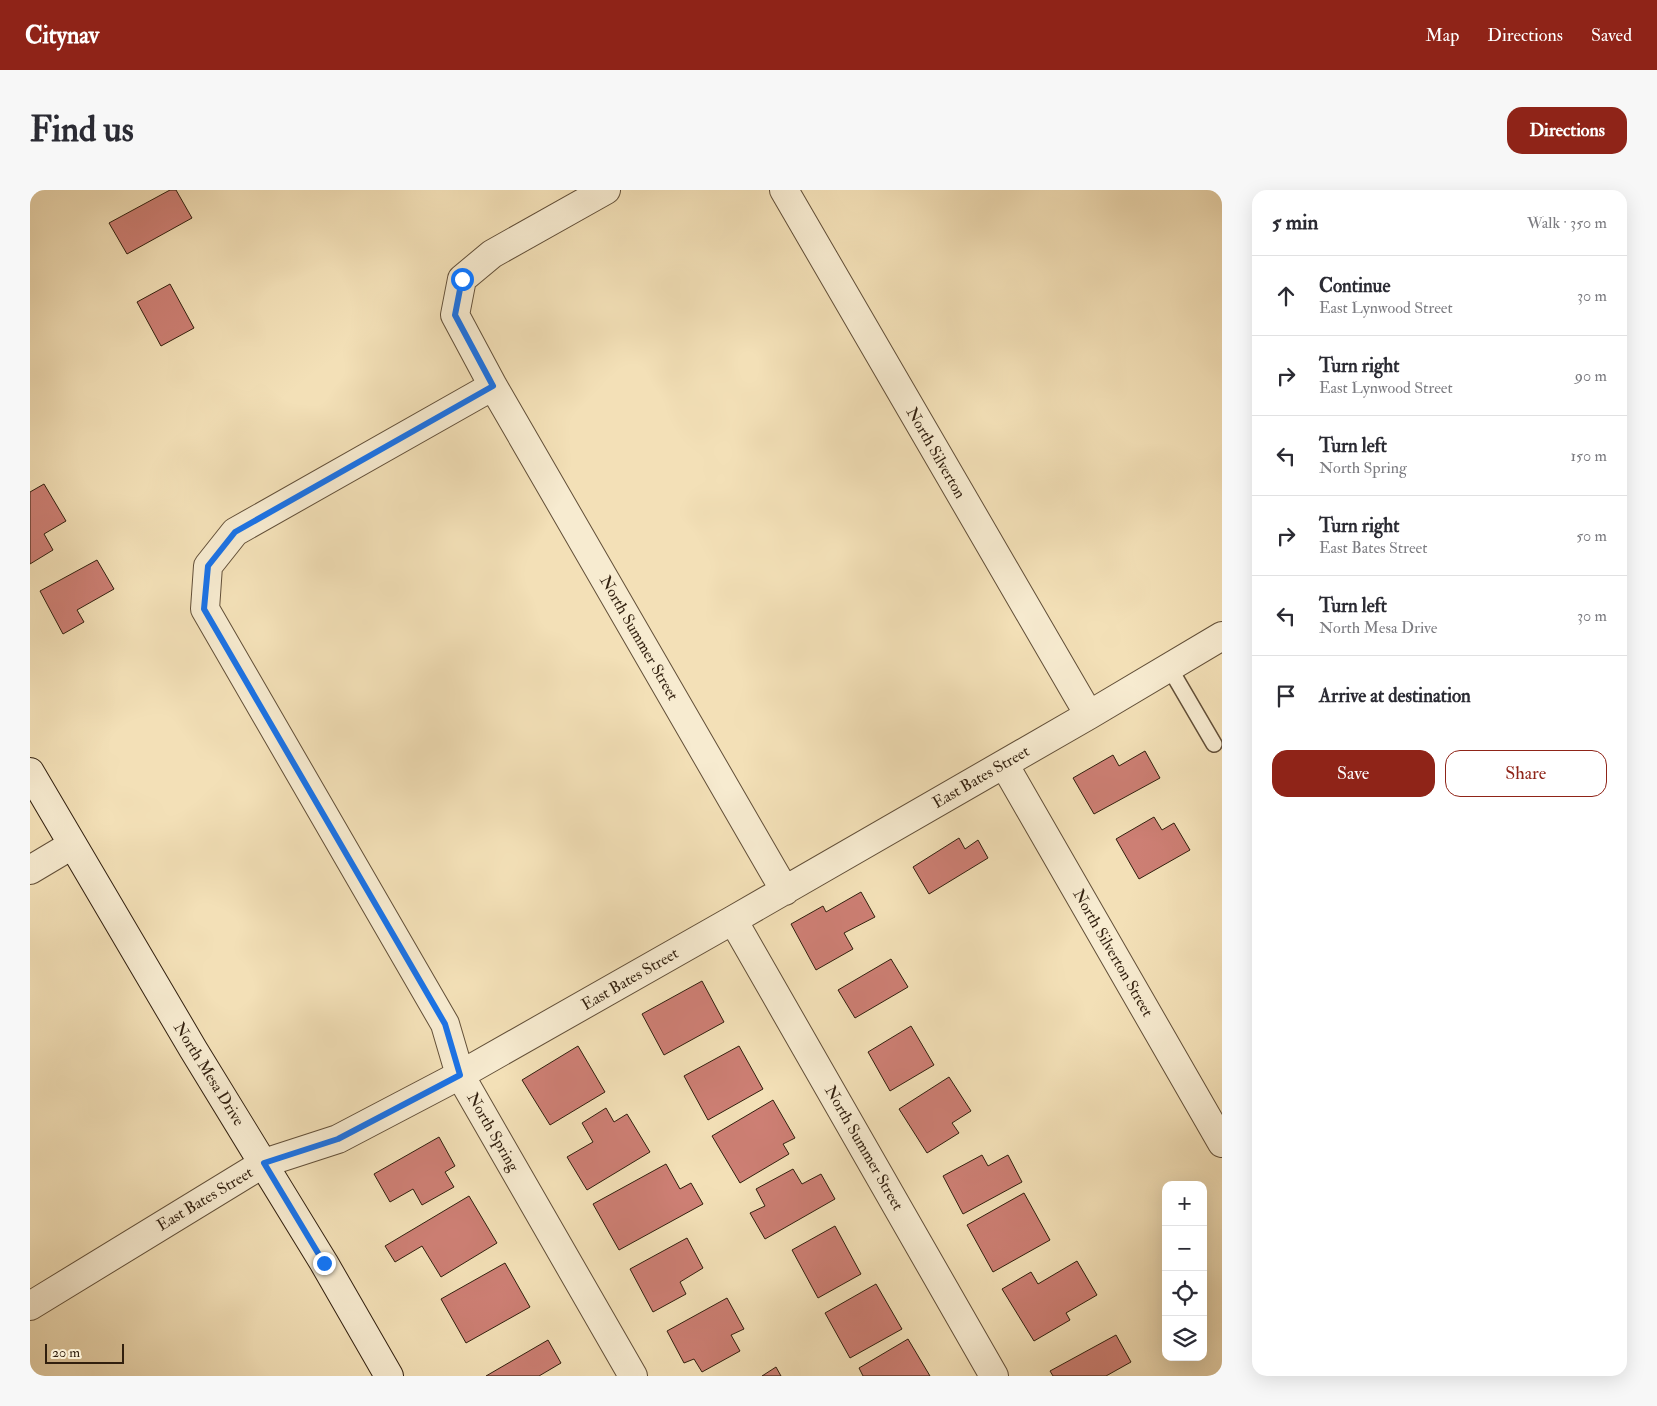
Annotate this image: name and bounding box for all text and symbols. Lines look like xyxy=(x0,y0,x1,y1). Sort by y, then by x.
text: Citynav xyxy=(25,20,99,51)
text: Map xyxy=(1426,24,1459,47)
text: Directions xyxy=(1487,24,1563,47)
text: Saved xyxy=(1591,24,1632,47)
button: Directions xyxy=(1507,107,1627,154)
text: Find us xyxy=(30,108,134,152)
text: 5 min xyxy=(1272,209,1318,236)
text: Walk · 350 m xyxy=(1527,213,1607,233)
route start xyxy=(451,268,474,291)
text: Continue xyxy=(1319,274,1390,298)
icon: ahead xyxy=(1272,282,1300,310)
text: 30 m xyxy=(1577,286,1607,306)
text: East Lynwood Street xyxy=(1319,298,1453,318)
text: Turn right xyxy=(1319,354,1399,378)
icon: right xyxy=(1272,362,1300,390)
text: 90 m xyxy=(1575,366,1607,386)
text: East Lynwood Street xyxy=(1319,378,1453,398)
street label: North Silverton xyxy=(902,404,970,502)
text: Turn left xyxy=(1319,434,1387,458)
icon: left xyxy=(1272,442,1300,470)
text: 150 m xyxy=(1570,446,1607,466)
text: North Spring xyxy=(1319,458,1407,478)
text: Turn right xyxy=(1319,514,1399,538)
icon: right xyxy=(1272,522,1300,550)
text: 50 m xyxy=(1576,526,1607,546)
text: East Bates Street xyxy=(1319,538,1428,558)
street label: North Summer Street xyxy=(595,572,683,704)
text: Turn left xyxy=(1319,594,1387,618)
icon: left xyxy=(1272,602,1300,630)
text: 30 m xyxy=(1577,606,1607,626)
text: North Mesa Drive xyxy=(1319,618,1438,638)
icon: arrive xyxy=(1272,682,1300,710)
text: Arrive at destination xyxy=(1319,684,1471,708)
street label: East Bates Street xyxy=(929,741,1033,813)
button: Save xyxy=(1272,750,1435,797)
button: Share xyxy=(1445,750,1607,797)
street label: North Silverton Street xyxy=(1068,886,1158,1020)
street label: East Bates Street xyxy=(578,943,682,1015)
street label: North Mesa Drive xyxy=(169,1018,249,1130)
street label: North Summer Street xyxy=(820,1082,908,1214)
street label: North Spring xyxy=(462,1089,524,1177)
street label: East Bates Street xyxy=(153,1162,257,1236)
map controls xyxy=(1162,1181,1207,1361)
button: + xyxy=(1162,1181,1207,1226)
button: − xyxy=(1162,1226,1207,1271)
route end xyxy=(313,1252,336,1275)
button: locate xyxy=(1162,1271,1207,1316)
button: layers xyxy=(1162,1316,1207,1361)
scale bar xyxy=(45,1341,124,1364)
text: 20 m xyxy=(52,1344,80,1361)

